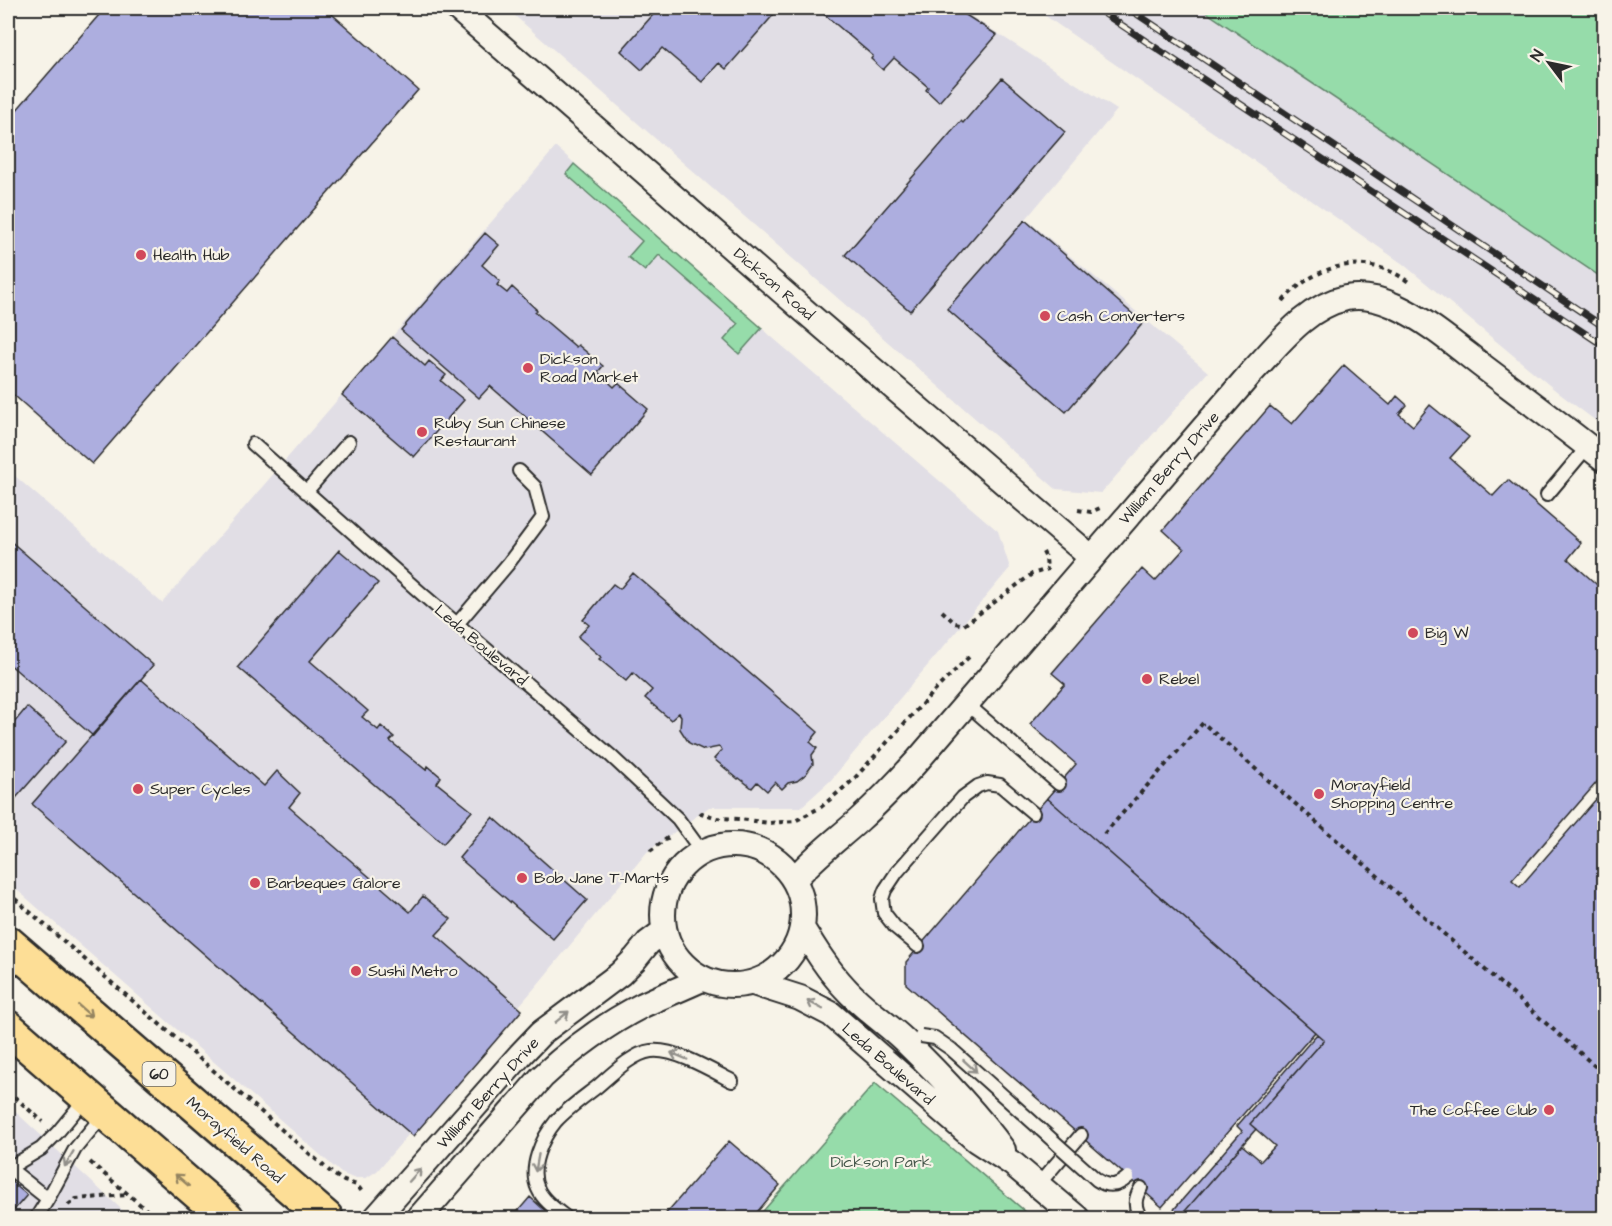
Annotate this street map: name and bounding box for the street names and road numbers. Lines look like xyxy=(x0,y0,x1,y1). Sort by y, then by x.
street label: Dickson Road xyxy=(729,243,819,325)
street label: William Berry Drive xyxy=(1114,406,1225,530)
street label: Leda Boulevard xyxy=(430,599,532,691)
street label: Leda Boulevard xyxy=(837,1018,939,1110)
street label: William Berry Drive xyxy=(432,1032,545,1154)
road number: 60 xyxy=(142,1062,176,1086)
street label: Morayfield Road xyxy=(181,1092,288,1189)

